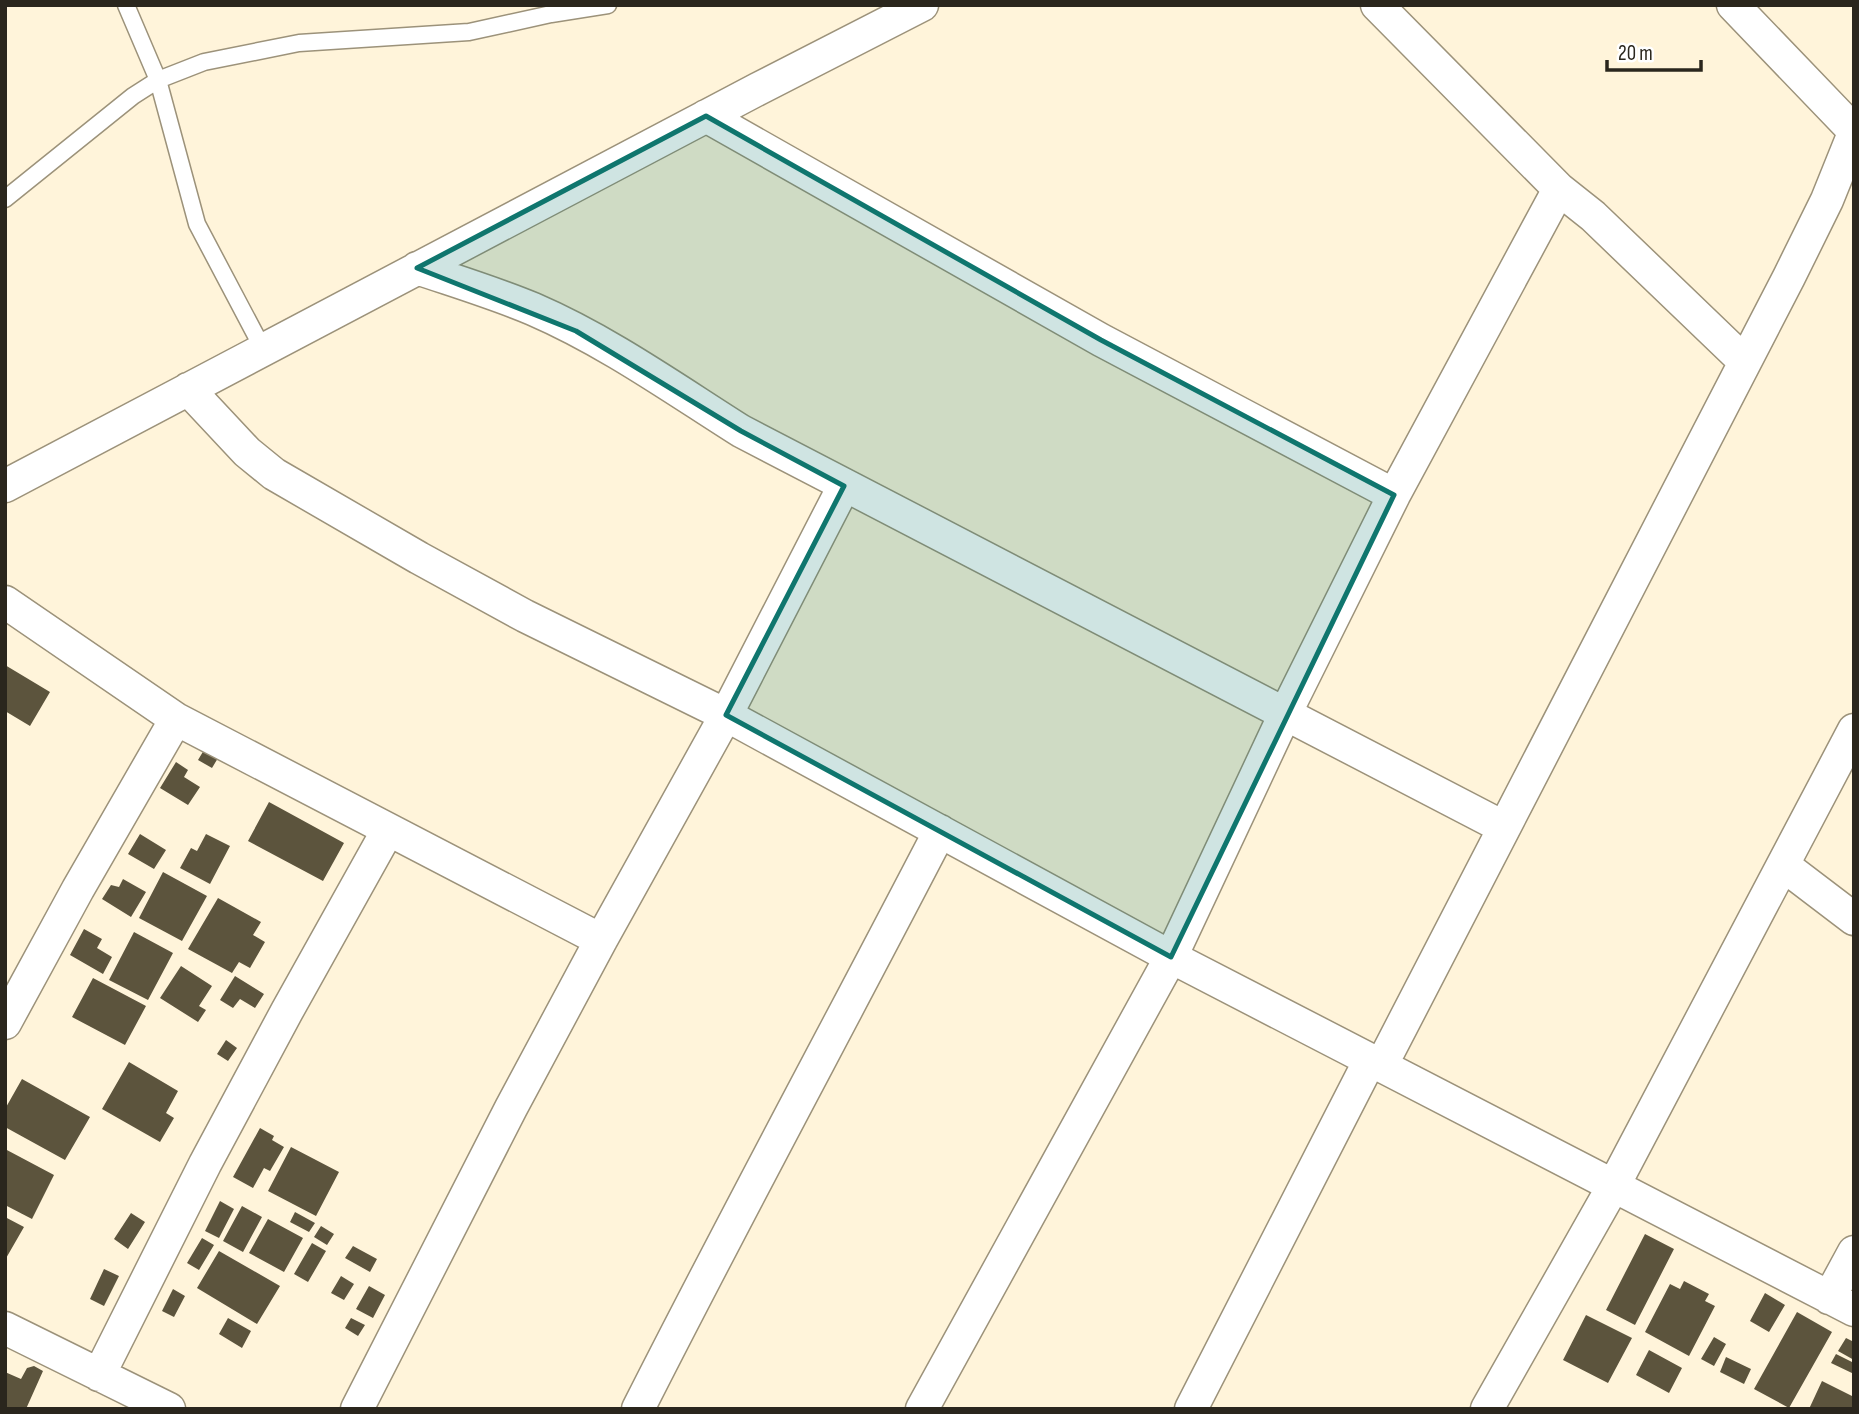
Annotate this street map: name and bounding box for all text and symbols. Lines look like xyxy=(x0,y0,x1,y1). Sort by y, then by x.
scale bar xyxy=(1607,28,1702,72)
text: 20 m xyxy=(1618,41,1653,66)

